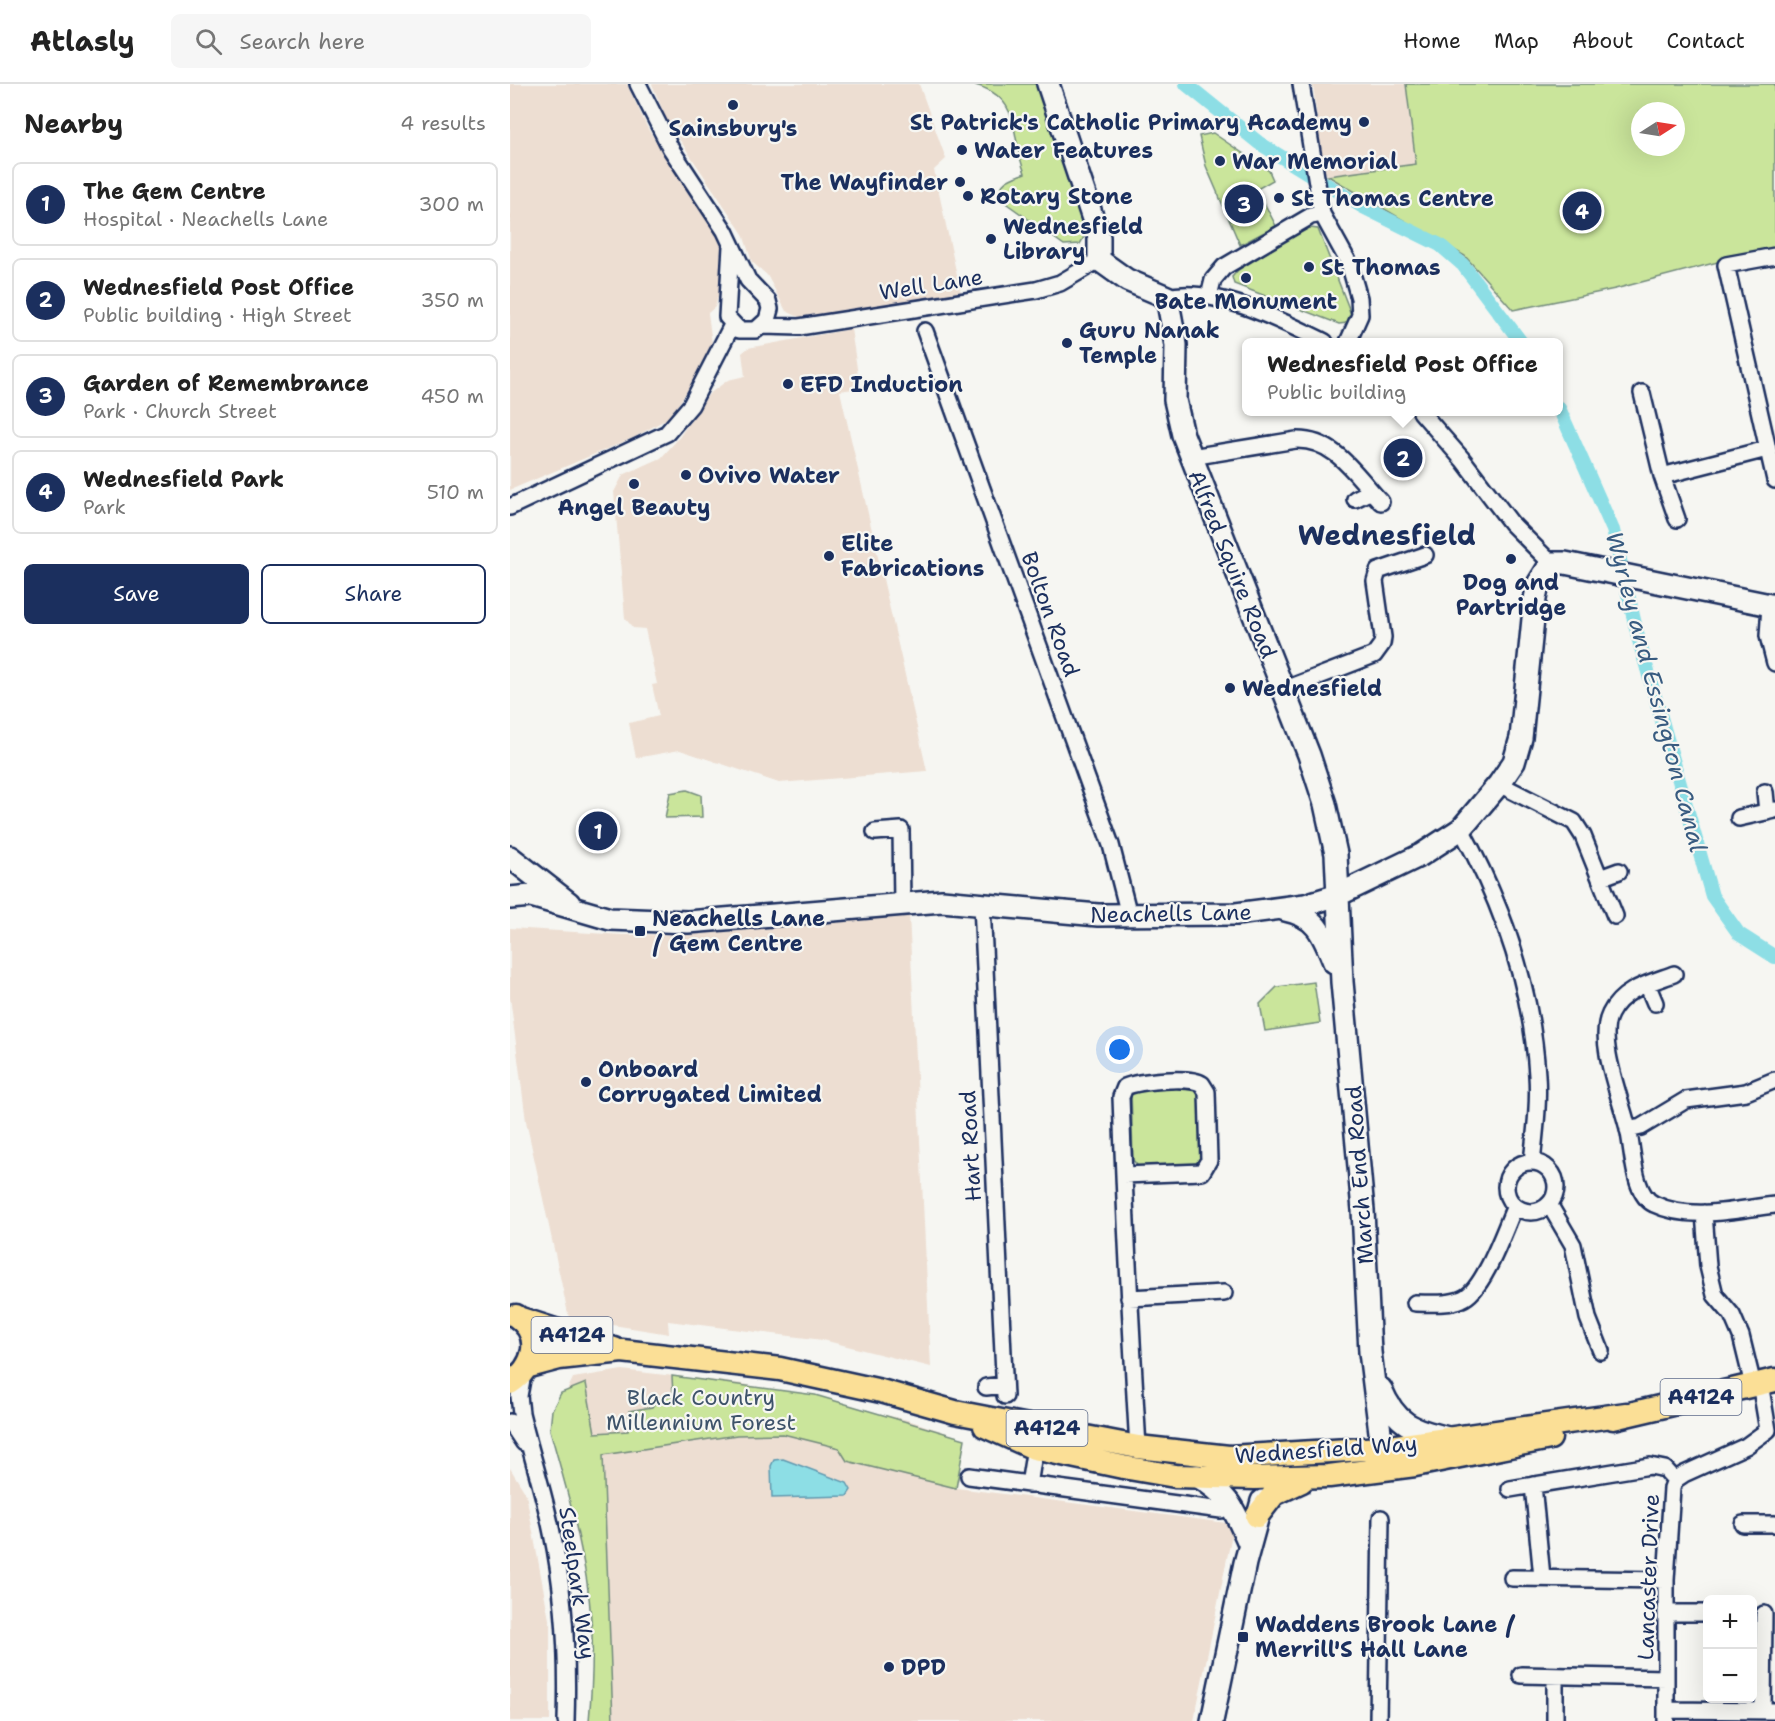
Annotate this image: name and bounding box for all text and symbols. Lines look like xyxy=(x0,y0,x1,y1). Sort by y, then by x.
search box xyxy=(171,14,591,68)
text: Atlasly xyxy=(30,22,135,60)
icon: search xyxy=(192,25,225,58)
text: Search here xyxy=(240,27,365,56)
text: Home xyxy=(1403,27,1461,55)
text: Map xyxy=(1494,27,1539,55)
text: About xyxy=(1572,27,1633,55)
text: Contact xyxy=(1666,27,1745,55)
marker: Sainsbury's xyxy=(726,98,740,112)
north arrow xyxy=(1631,102,1685,156)
text: Nearby xyxy=(24,106,123,141)
place label: St Patrick's Catholic Primary Academy xyxy=(910,108,1352,137)
text: 4 results xyxy=(400,110,486,136)
place label: Sainsbury's xyxy=(669,114,797,143)
marker: St Patrick's Catholic Primary Academy xyxy=(1357,115,1371,129)
place label: Water Features xyxy=(974,136,1153,165)
marker: Water Features xyxy=(955,143,969,157)
place label: War Memorial xyxy=(1232,147,1398,176)
marker: War Memorial xyxy=(1213,154,1227,168)
place label: The Wayfinder xyxy=(781,168,948,197)
marker: The Wayfinder xyxy=(953,175,967,189)
text: The Gem Centre xyxy=(83,177,266,206)
place label: Rotary Stone xyxy=(980,182,1133,211)
pin: 3 xyxy=(1224,182,1264,226)
place label: St Thomas Centre xyxy=(1291,184,1494,213)
pin: 4 xyxy=(1562,188,1602,234)
marker: Rotary Stone xyxy=(961,189,975,203)
text: 1 xyxy=(41,191,50,217)
text: 300 m xyxy=(418,191,484,217)
marker: St Thomas Centre xyxy=(1272,191,1286,205)
text: Hospital · Neachells Lane xyxy=(83,206,328,232)
place label: Wednesfield Library xyxy=(1003,212,1143,266)
marker: Wednesfield Library xyxy=(984,232,998,246)
place label: St Thomas xyxy=(1321,253,1441,282)
marker: St Thomas xyxy=(1302,260,1316,274)
street label: Well Lane xyxy=(877,262,985,307)
marker: Bate Monument xyxy=(1239,271,1253,285)
text: Wednesfield Post Office xyxy=(83,273,354,302)
text: 2 xyxy=(39,287,53,313)
text: 350 m xyxy=(420,287,484,313)
place label: Bate Monument xyxy=(1155,287,1338,316)
text: Public building · High Street xyxy=(83,302,352,328)
place label: Guru Nanak Temple xyxy=(1079,316,1220,370)
marker: Guru Nanak Temple xyxy=(1060,336,1074,350)
popup xyxy=(1242,338,1563,416)
text: Wednesfield Post Office xyxy=(1267,350,1538,379)
text: Garden of Remembrance xyxy=(83,369,369,398)
place label: EFD Induction xyxy=(800,370,963,399)
marker: EFD Induction xyxy=(781,377,795,391)
text: Public building xyxy=(1267,379,1406,405)
text: 3 xyxy=(39,383,53,409)
text: 450 m xyxy=(420,383,484,409)
text: Park · Church Street xyxy=(83,398,277,424)
pin: 2 xyxy=(1384,436,1422,481)
place label: Ovivo Water xyxy=(698,461,840,490)
text: Wednesfield Park xyxy=(83,465,284,494)
street label: Alfred Squire Road xyxy=(1182,466,1284,663)
marker: Ovivo Water xyxy=(679,468,693,482)
marker: Angel Beauty xyxy=(627,477,641,491)
text: 4 xyxy=(39,479,53,505)
text: 510 m xyxy=(427,479,484,505)
place label: Angel Beauty xyxy=(557,493,711,522)
text: Park xyxy=(83,494,126,520)
district label: Wednesfield xyxy=(1298,516,1476,554)
water label: Wyrley and Essington Canal xyxy=(1598,528,1714,856)
place label: Elite Fabrications xyxy=(841,529,984,583)
street label: Bolton Road xyxy=(1015,548,1087,681)
marker: Elite Fabrications xyxy=(822,549,836,563)
marker: Dog and Partridge xyxy=(1504,552,1518,566)
button: Save xyxy=(24,564,249,624)
button: Share xyxy=(261,564,486,624)
place label: Dog and Partridge xyxy=(1456,568,1566,622)
place label: Wednesfield xyxy=(1242,674,1382,703)
marker: Wednesfield xyxy=(1223,681,1237,695)
pin: 1 xyxy=(578,808,617,854)
street label: Neachells Lane xyxy=(1090,898,1252,929)
place label: Neachells Lane / Gem Centre xyxy=(652,904,825,958)
marker: Neachells Lane / Gem Centre xyxy=(633,924,647,938)
your location xyxy=(1105,1035,1134,1064)
place label: Onboard Corrugated Limited xyxy=(598,1055,822,1109)
marker: Onboard Corrugated Limited xyxy=(579,1075,593,1089)
street label: March End Road xyxy=(1339,1085,1380,1265)
street label: Hart Road xyxy=(953,1090,988,1202)
road number: A4124 xyxy=(532,1317,613,1353)
road number: A4124 xyxy=(1660,1379,1742,1415)
park label: Black Country Millennium Forest xyxy=(606,1383,796,1437)
road number: A4124 xyxy=(1006,1410,1088,1446)
street label: Wednesfield Way xyxy=(1234,1429,1418,1470)
street label: Lancaster Drive xyxy=(1631,1493,1666,1661)
street label: Steelpark Way xyxy=(552,1505,603,1661)
map controls xyxy=(1703,1595,1757,1703)
button: + xyxy=(1703,1595,1757,1649)
place label: Waddens Brook Lane / Merrill'S Hall Lane xyxy=(1255,1610,1516,1664)
marker: Waddens Brook Lane / Merrill'S Hall Lane xyxy=(1236,1630,1250,1644)
button: − xyxy=(1703,1649,1757,1703)
place label: DPD xyxy=(901,1653,946,1682)
marker: DPD xyxy=(882,1660,896,1674)

